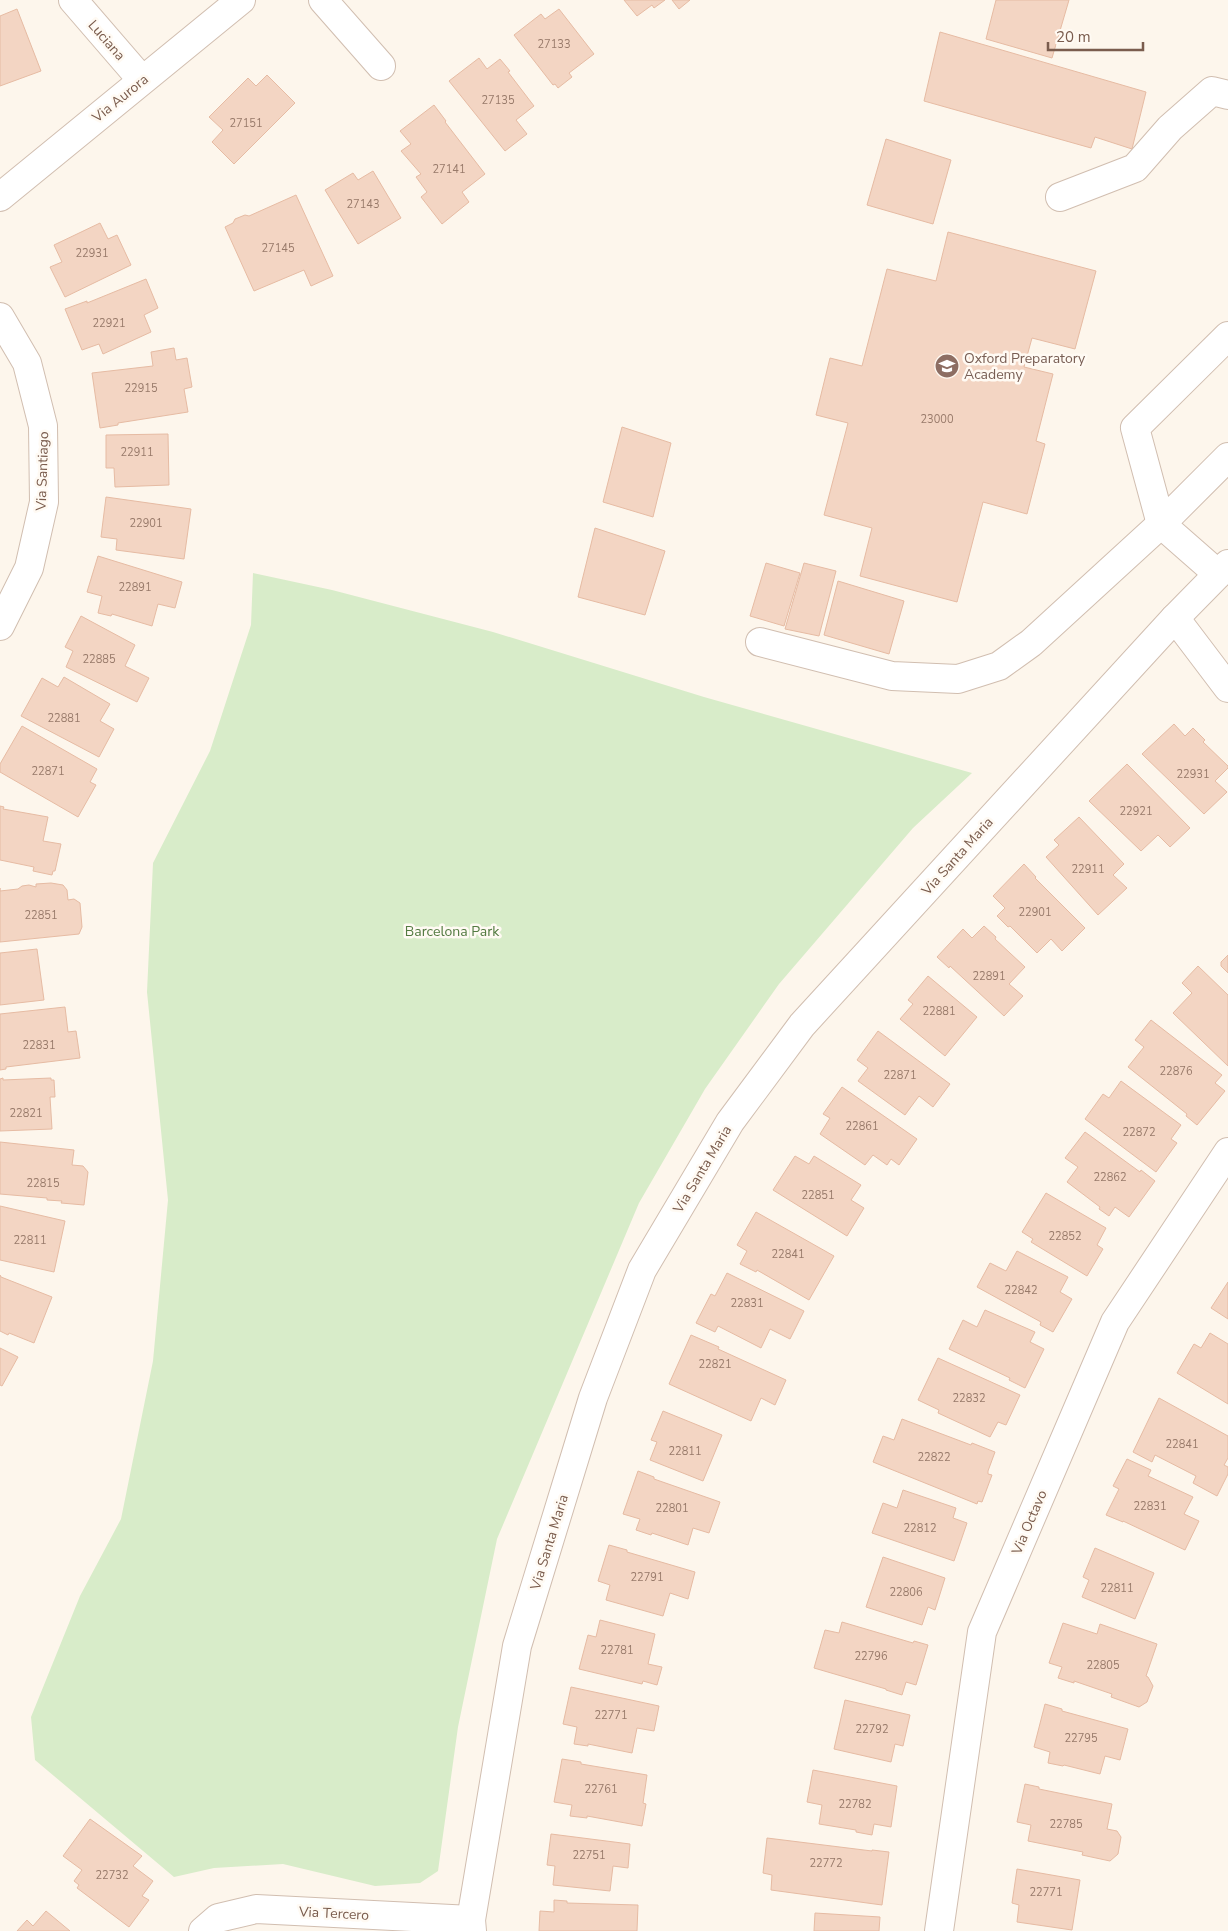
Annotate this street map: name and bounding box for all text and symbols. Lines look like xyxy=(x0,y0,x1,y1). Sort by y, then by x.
street label: Luciana xyxy=(84,16,129,65)
scale bar xyxy=(1048,20,1143,52)
text: 20 m xyxy=(1056,27,1091,47)
house number: 27133 xyxy=(538,37,571,52)
street label: Via Aurora xyxy=(88,70,152,127)
house number: 27135 xyxy=(482,93,515,108)
house number: 27151 xyxy=(230,116,263,131)
house number: 27141 xyxy=(433,162,466,177)
house number: 27143 xyxy=(347,197,380,212)
house number: 27145 xyxy=(262,241,295,256)
house number: 22931 xyxy=(76,246,109,261)
house number: 22921 xyxy=(93,316,126,331)
place label: Oxford Preparatory Academy xyxy=(964,349,1086,384)
school or university icon: Oxford Preparatory Academy xyxy=(934,353,960,379)
house number: 22915 xyxy=(125,381,158,396)
house number: 23000 xyxy=(921,412,954,427)
street label: Via Santiago xyxy=(32,431,53,512)
house number: 22911 xyxy=(121,445,154,460)
house number: 22901 xyxy=(130,516,163,531)
house number: 22891 xyxy=(119,580,152,595)
house number: 22885 xyxy=(83,652,116,667)
house number: 22881 xyxy=(48,711,81,726)
house number: 22871 xyxy=(32,764,65,779)
house number: 22931 xyxy=(1177,767,1210,782)
house number: 22921 xyxy=(1120,804,1153,819)
street label: Via Santa Maria xyxy=(917,813,998,900)
house number: 22911 xyxy=(1072,862,1105,877)
house number: 22901 xyxy=(1019,905,1052,920)
house number: 22851 xyxy=(25,908,58,923)
park label: Barcelona Park xyxy=(405,922,500,941)
house number: 22891 xyxy=(973,969,1006,984)
house number: 22881 xyxy=(923,1004,956,1019)
house number: 22831 xyxy=(23,1038,56,1053)
house number: 22876 xyxy=(1160,1064,1193,1079)
house number: 22871 xyxy=(884,1068,917,1083)
house number: 22821 xyxy=(10,1106,43,1121)
house number: 22861 xyxy=(846,1119,879,1134)
street label: Via Santa Maria xyxy=(668,1122,736,1217)
house number: 22872 xyxy=(1123,1125,1156,1140)
house number: 22862 xyxy=(1094,1170,1127,1185)
house number: 22815 xyxy=(27,1176,60,1191)
house number: 22851 xyxy=(802,1188,835,1203)
house number: 22852 xyxy=(1049,1229,1082,1244)
house number: 22811 xyxy=(14,1233,47,1248)
house number: 22841 xyxy=(772,1247,805,1262)
house number: 22842 xyxy=(1005,1283,1038,1298)
house number: 22831 xyxy=(731,1296,764,1311)
house number: 22821 xyxy=(699,1357,732,1372)
house number: 22832 xyxy=(953,1391,986,1406)
house number: 22841 xyxy=(1166,1437,1199,1452)
house number: 22811 xyxy=(669,1444,702,1459)
house number: 22822 xyxy=(918,1450,951,1465)
street label: Via Octavo xyxy=(1007,1487,1052,1558)
street label: Via Santa Maria xyxy=(526,1492,573,1593)
house number: 22831 xyxy=(1134,1499,1167,1514)
house number: 22801 xyxy=(656,1501,689,1516)
house number: 22812 xyxy=(904,1521,937,1536)
house number: 22791 xyxy=(631,1570,664,1585)
house number: 22811 xyxy=(1101,1581,1134,1596)
house number: 22806 xyxy=(890,1585,923,1600)
house number: 22781 xyxy=(601,1643,634,1658)
house number: 22796 xyxy=(855,1649,888,1664)
house number: 22805 xyxy=(1087,1658,1120,1673)
house number: 22771 xyxy=(595,1708,628,1723)
house number: 22792 xyxy=(856,1722,889,1737)
house number: 22795 xyxy=(1065,1731,1098,1746)
house number: 22761 xyxy=(585,1782,618,1797)
house number: 22782 xyxy=(839,1797,872,1812)
house number: 22785 xyxy=(1050,1817,1083,1832)
house number: 22751 xyxy=(573,1848,606,1863)
house number: 22772 xyxy=(810,1856,843,1871)
house number: 22732 xyxy=(96,1868,129,1883)
house number: 22771 xyxy=(1030,1885,1063,1900)
street label: Via Tercero xyxy=(297,1902,370,1925)

